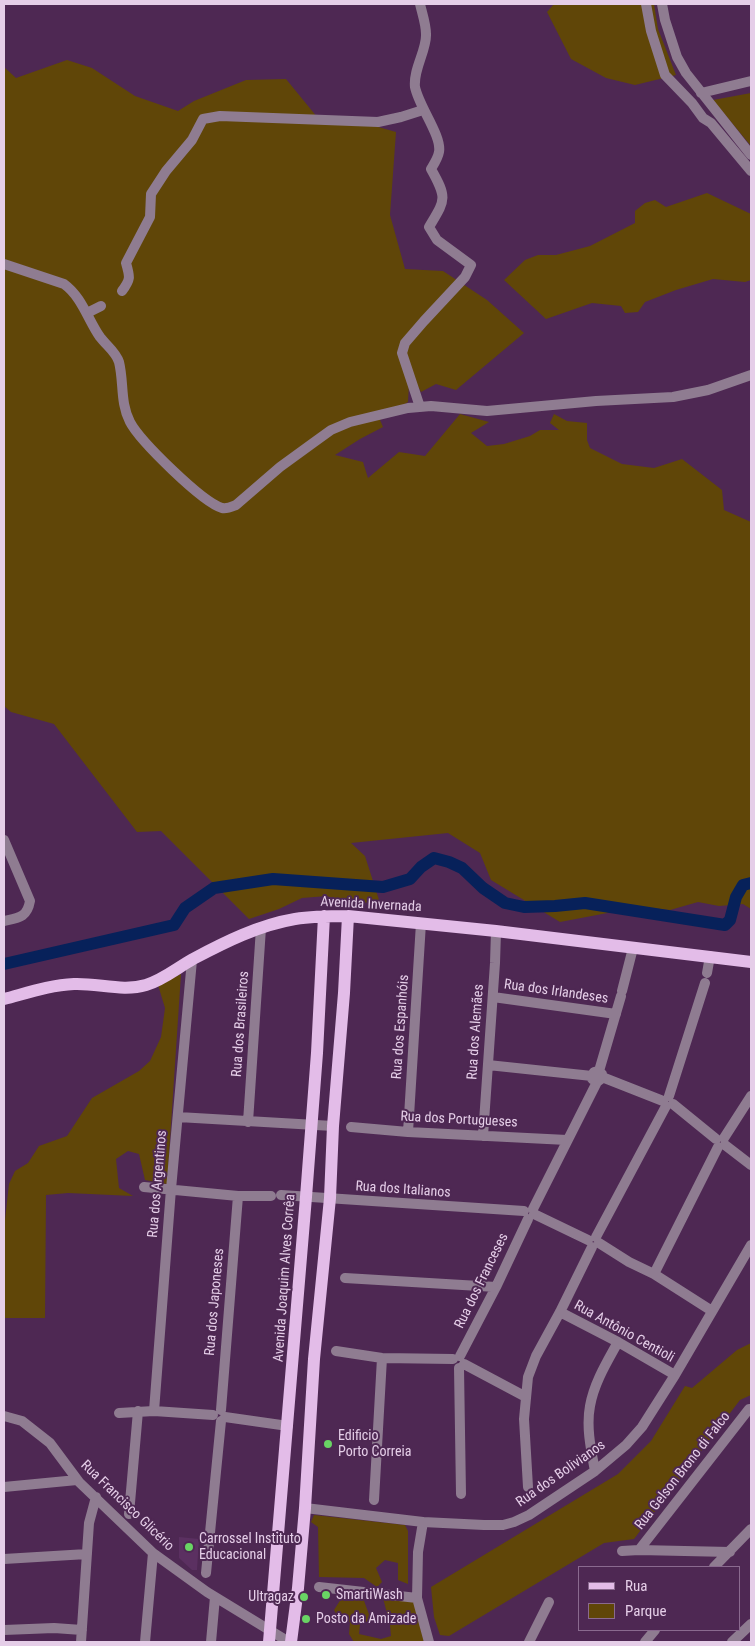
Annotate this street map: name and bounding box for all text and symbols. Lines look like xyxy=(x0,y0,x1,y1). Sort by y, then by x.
street label: Avenida Invernada xyxy=(320,894,422,916)
street label: Rua dos Brasileiros xyxy=(229,970,253,1078)
street label: Rua dos Espanhóis xyxy=(389,974,413,1080)
street label: Rua dos Irlandeses xyxy=(503,976,609,1008)
street label: Rua dos Alemães xyxy=(464,984,488,1080)
street label: Rua dos Portugueses xyxy=(400,1109,518,1131)
street label: Rua dos Argentinos xyxy=(145,1130,171,1238)
street label: Rua dos Italianos xyxy=(355,1178,451,1202)
street label: Avenida Joaquim Alves Corrêa xyxy=(271,1193,299,1363)
street label: Rua dos Franceses xyxy=(452,1231,512,1331)
street label: Rua dos Japoneses xyxy=(202,1248,228,1356)
street label: Rua Antônio Centioli xyxy=(571,1297,677,1367)
street label: Rua Gelson Brono di Falco xyxy=(632,1409,734,1533)
place label: Edificio Porto Correia xyxy=(338,1428,411,1460)
street label: Rua dos Bolivianos xyxy=(513,1437,609,1511)
marker: Edificio Porto Correia xyxy=(322,1438,334,1450)
street label: Rua Francisco Glicério xyxy=(77,1457,177,1555)
place label: Carrossel Instituto Educacional xyxy=(199,1531,301,1564)
marker: Carrossel Instituto Educacional xyxy=(183,1541,195,1553)
legend xyxy=(578,1566,740,1631)
text: Rua xyxy=(625,1577,647,1595)
place label: SmartiWash xyxy=(336,1587,403,1603)
place label: Ultragaz xyxy=(248,1589,294,1605)
marker: SmartiWash xyxy=(320,1589,332,1601)
marker: Ultragaz xyxy=(298,1591,310,1603)
text: Parque xyxy=(625,1602,667,1620)
place label: Posto da Amizade xyxy=(316,1611,416,1627)
marker: Posto da Amizade xyxy=(300,1613,312,1625)

